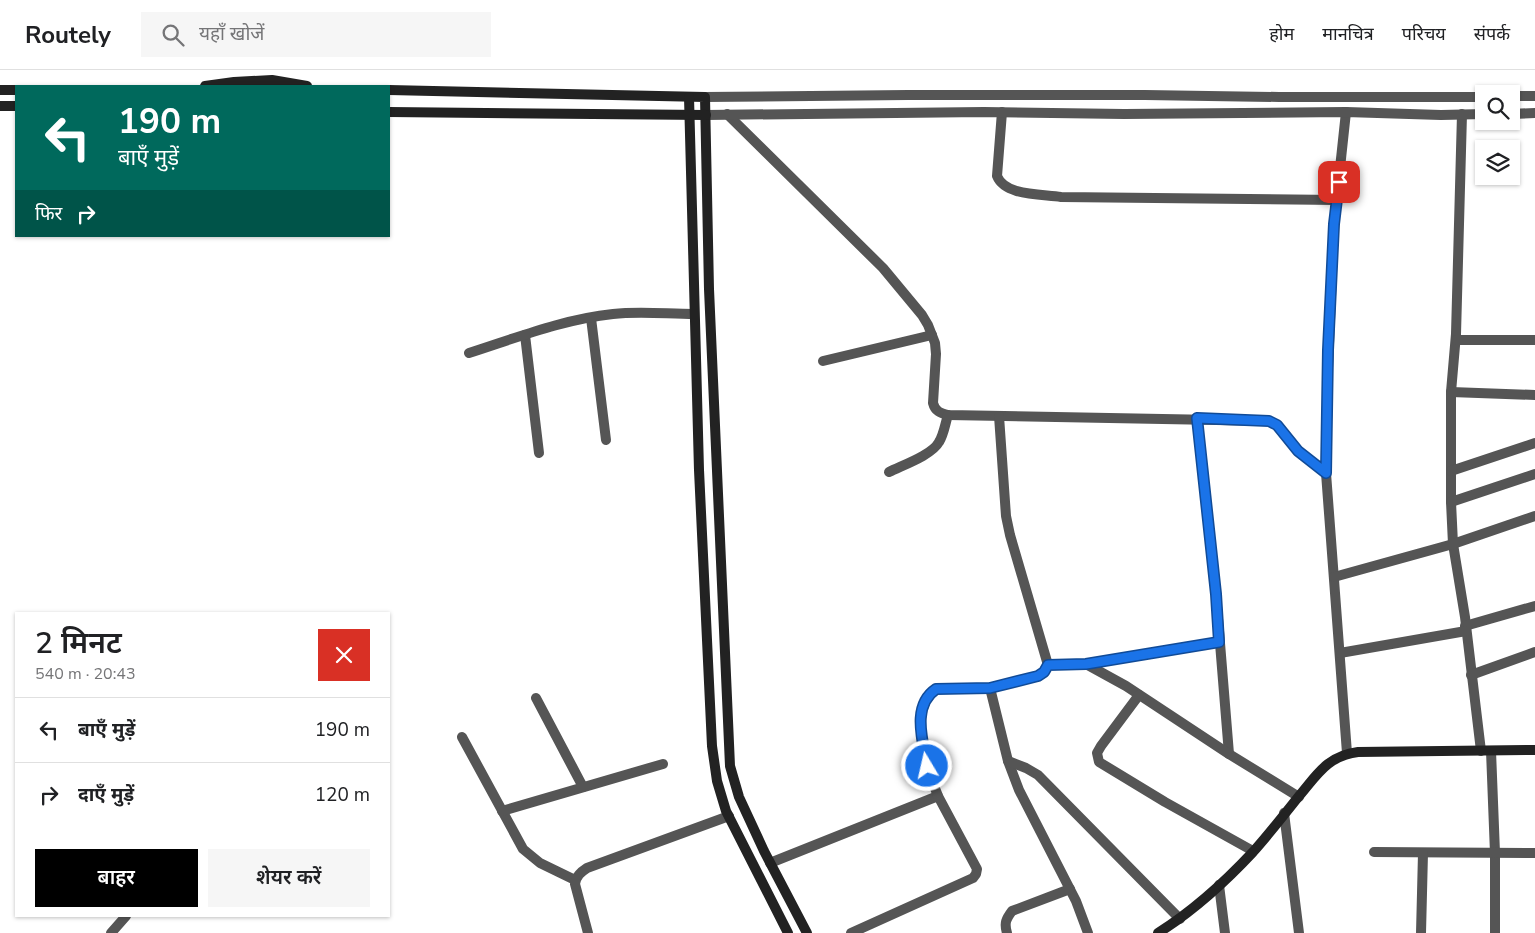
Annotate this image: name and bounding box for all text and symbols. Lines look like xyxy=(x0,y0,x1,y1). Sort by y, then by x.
search box xyxy=(141,12,491,57)
text: Routely xyxy=(25,19,111,51)
icon: search xyxy=(159,21,187,49)
text: यहाँ खोजें xyxy=(199,21,264,47)
text: होम xyxy=(1269,22,1294,46)
text: मानचित्र xyxy=(1322,22,1374,46)
text: परिचय xyxy=(1402,22,1446,46)
text: संपर्क xyxy=(1474,22,1510,46)
map controls xyxy=(1475,85,1520,185)
button: search xyxy=(1475,85,1520,130)
text: 190 m xyxy=(118,98,221,145)
icon: left xyxy=(35,105,100,170)
button: layers xyxy=(1475,140,1520,185)
text: बाएँ मुड़ें xyxy=(118,143,179,173)
pin xyxy=(1318,161,1360,203)
icon: arrive xyxy=(1325,168,1353,196)
icon: right xyxy=(72,200,100,228)
text: फिर xyxy=(35,201,62,227)
text: 2 मिनट xyxy=(35,623,122,664)
button: close xyxy=(318,629,370,681)
text: 540 m · 20:43 xyxy=(35,663,136,685)
icon: left xyxy=(35,716,63,744)
text: बाएँ मुड़ें xyxy=(78,717,135,743)
text: 190 m xyxy=(315,717,370,743)
position arrow xyxy=(900,739,952,791)
icon: right xyxy=(35,781,63,809)
text: दाएँ मुड़ें xyxy=(78,782,134,808)
text: 120 m xyxy=(315,782,370,808)
button: बाहर xyxy=(35,849,198,907)
button: शेयर करें xyxy=(208,849,370,907)

